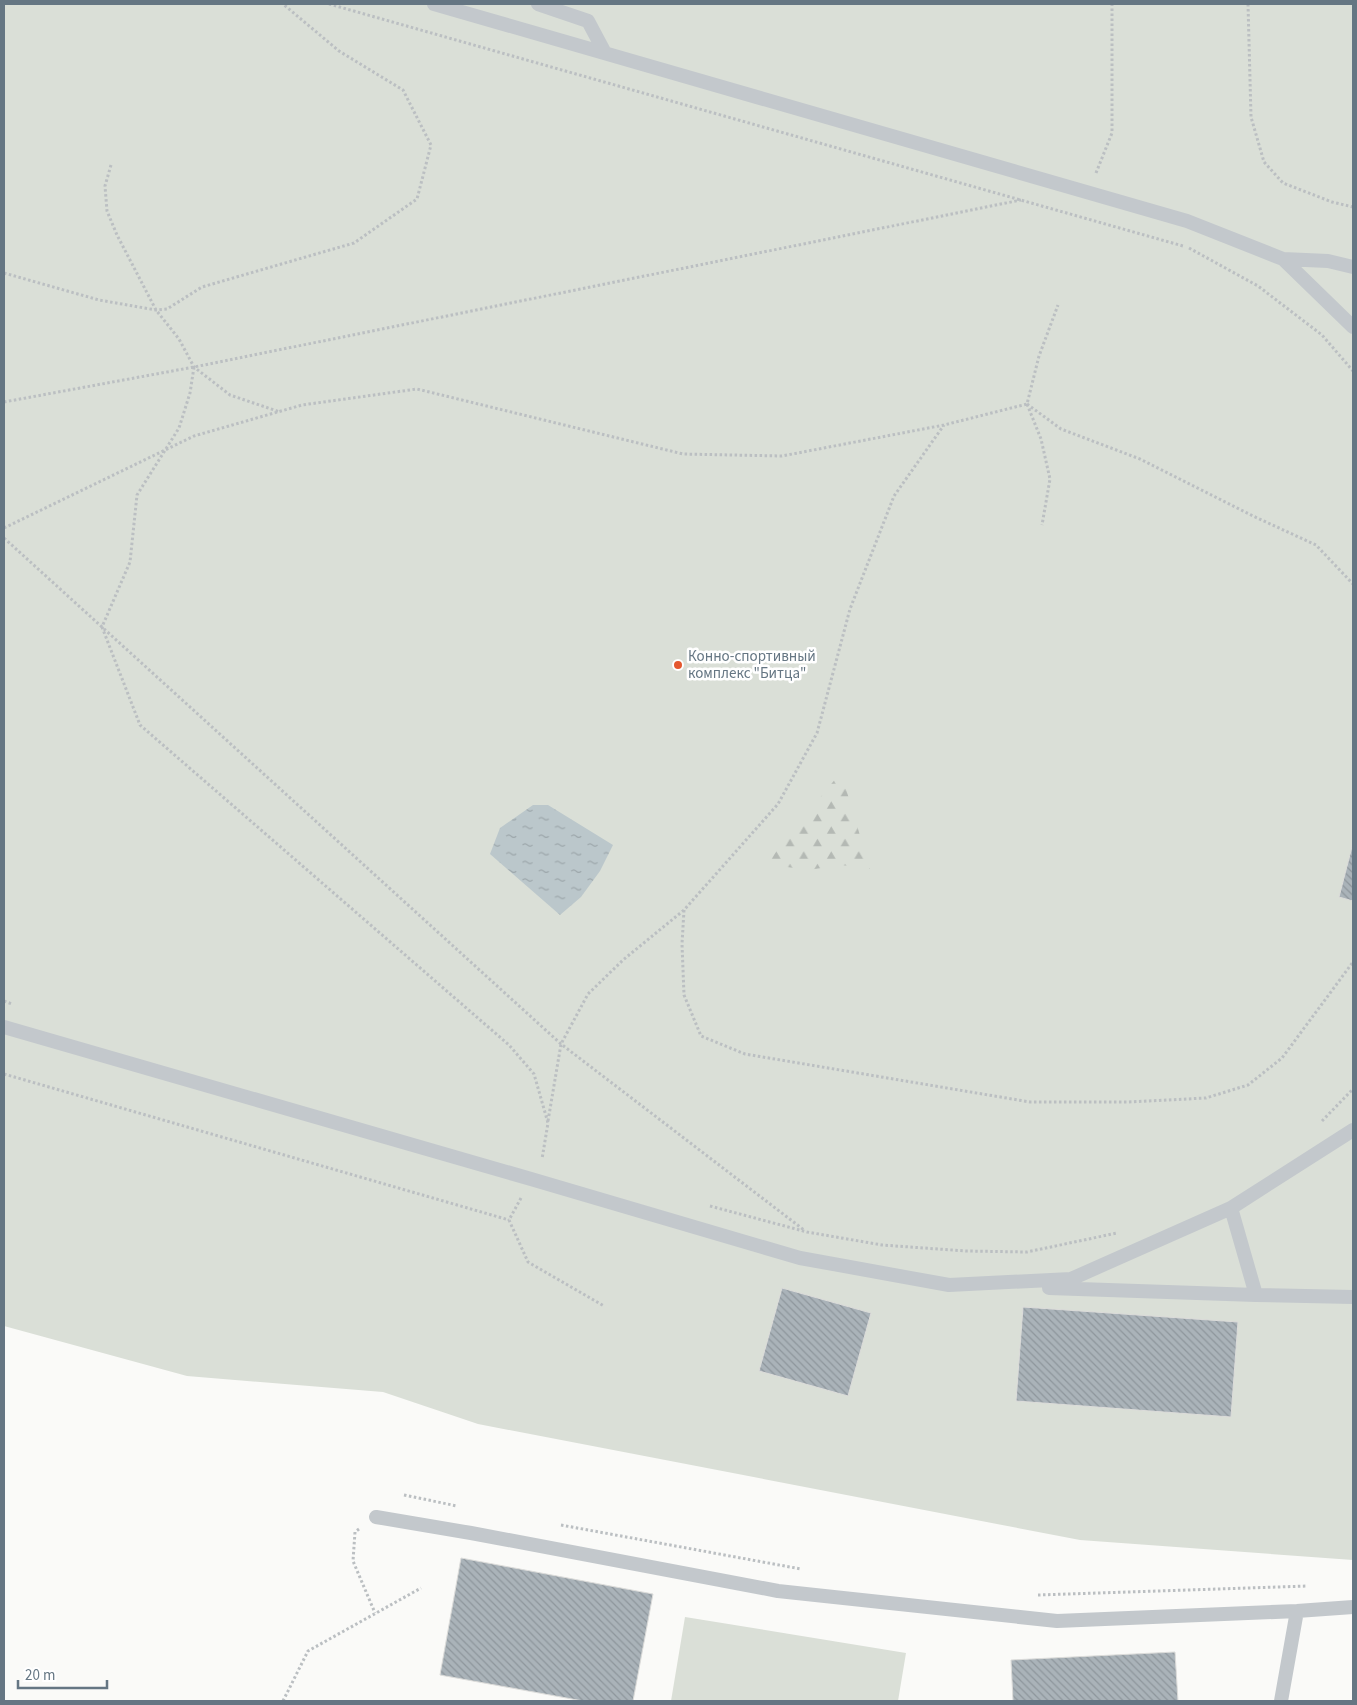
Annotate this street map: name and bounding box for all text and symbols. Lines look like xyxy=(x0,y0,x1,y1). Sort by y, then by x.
place label: Конно-спортивный комплекс "Битца" xyxy=(688,646,816,684)
marker: Конно-спортивный комплекс "Битца" xyxy=(672,659,684,671)
scale bar xyxy=(18,1658,106,1690)
text: 20 m xyxy=(25,1665,55,1686)

